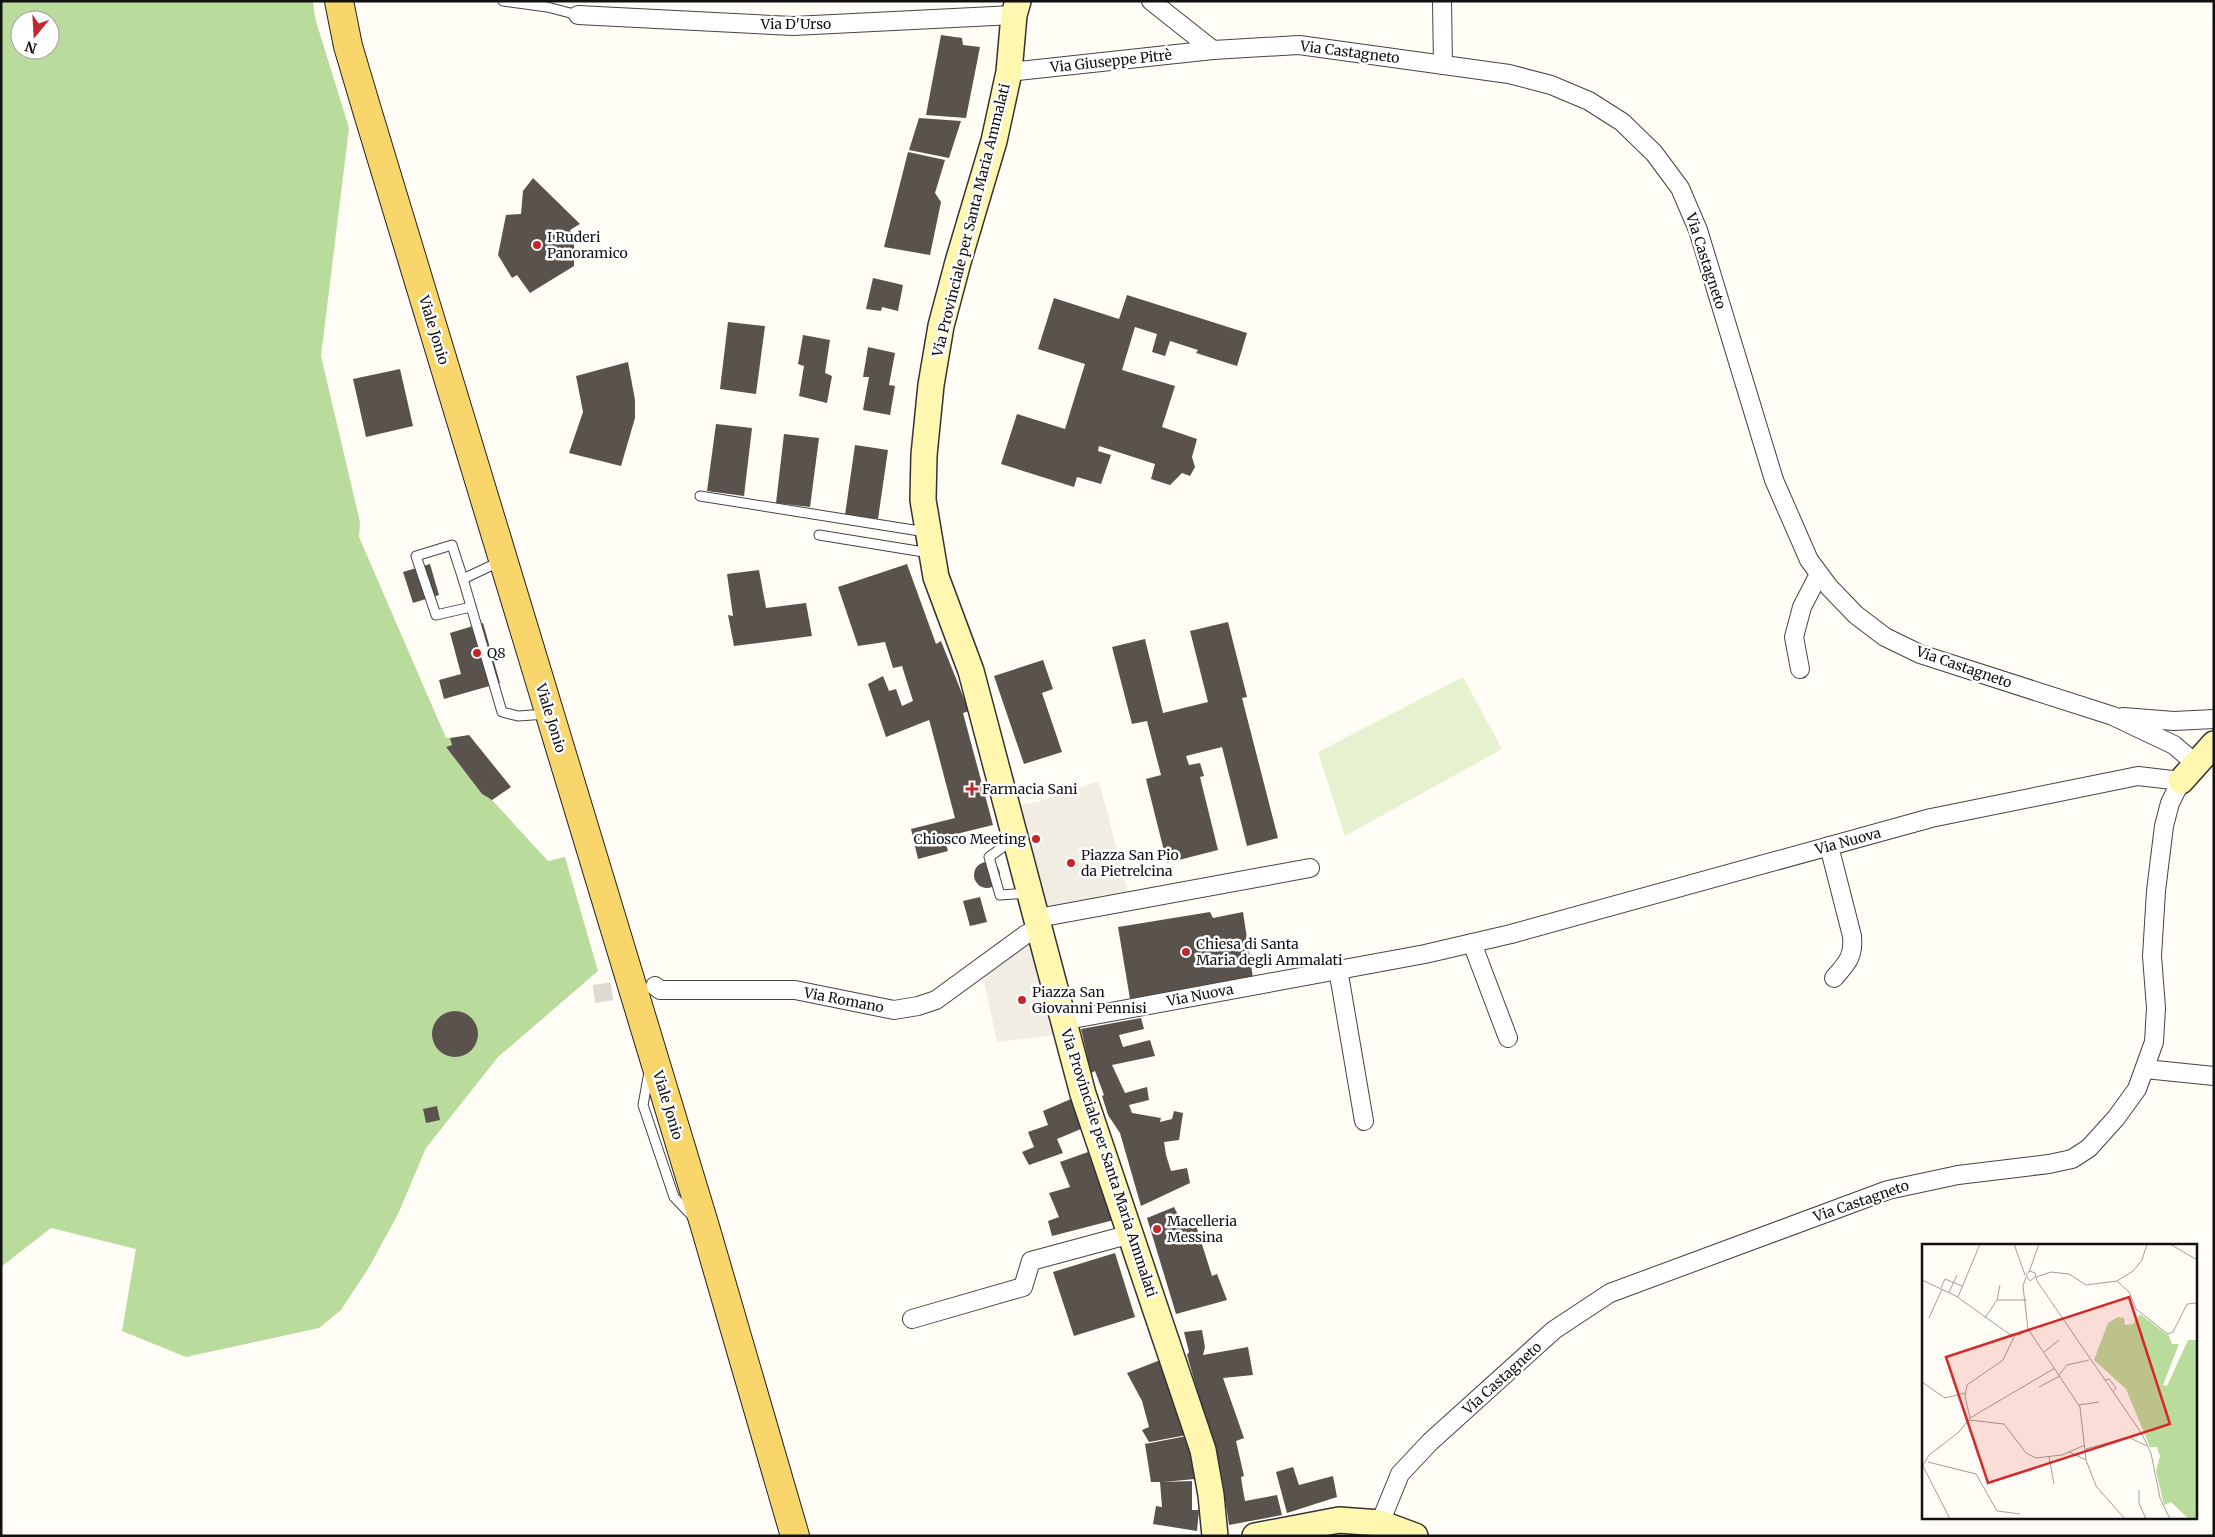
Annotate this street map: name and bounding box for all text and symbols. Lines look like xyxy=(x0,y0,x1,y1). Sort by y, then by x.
north arrow xyxy=(10,10,60,60)
street label: Via D'Urso xyxy=(760,15,831,33)
text: N xyxy=(23,37,39,58)
street label: Via Castagneto xyxy=(1298,37,1401,67)
street label: Via Giuseppe Pitrè xyxy=(1048,46,1173,76)
street label: Via Provinciale per Santa Maria Ammalati xyxy=(928,81,1014,359)
street label: Via Castagneto xyxy=(1682,210,1730,311)
place label: I Ruderi Panoramico xyxy=(547,228,628,262)
marker: I Ruderi Panoramico xyxy=(531,239,543,251)
street label: Viale Jonio xyxy=(415,292,453,367)
street label: Via Castagneto xyxy=(1913,642,2014,692)
place label: Q8 xyxy=(487,644,506,662)
marker: Q8 xyxy=(471,647,483,659)
street label: Viale Jonio xyxy=(532,680,570,755)
place label: Farmacia Sani xyxy=(982,780,1078,798)
marker: Farmacia Sani xyxy=(966,783,978,795)
street label: Via Nuova xyxy=(1812,823,1883,859)
place label: Chiosco Meeting xyxy=(913,830,1027,848)
marker: Chiosco Meeting xyxy=(1030,833,1042,845)
place label: Piazza San Pio da Pietrelcina xyxy=(1081,846,1179,880)
marker: Piazza San Pio da Pietrelcina xyxy=(1065,857,1077,869)
place label: Chiesa di Santa Maria degli Ammalati xyxy=(1196,935,1343,969)
marker: Chiesa di Santa Maria degli Ammalati xyxy=(1180,946,1192,958)
street label: Via Nuova xyxy=(1164,980,1235,1010)
street label: Via Romano xyxy=(801,983,886,1017)
place label: Piazza San Giovanni Pennisi xyxy=(1032,983,1147,1017)
marker: Piazza San Giovanni Pennisi xyxy=(1016,994,1028,1006)
street label: Via Provinciale per Santa Maria Ammalati xyxy=(1057,1026,1161,1300)
street label: Viale Jonio xyxy=(649,1067,687,1142)
street label: Via Castagneto xyxy=(1810,1176,1911,1226)
place label: Macelleria Messina xyxy=(1167,1212,1237,1246)
marker: Macelleria Messina xyxy=(1151,1223,1163,1235)
inset map xyxy=(1922,1244,2198,1520)
street label: Via Castagneto xyxy=(1458,1338,1545,1419)

